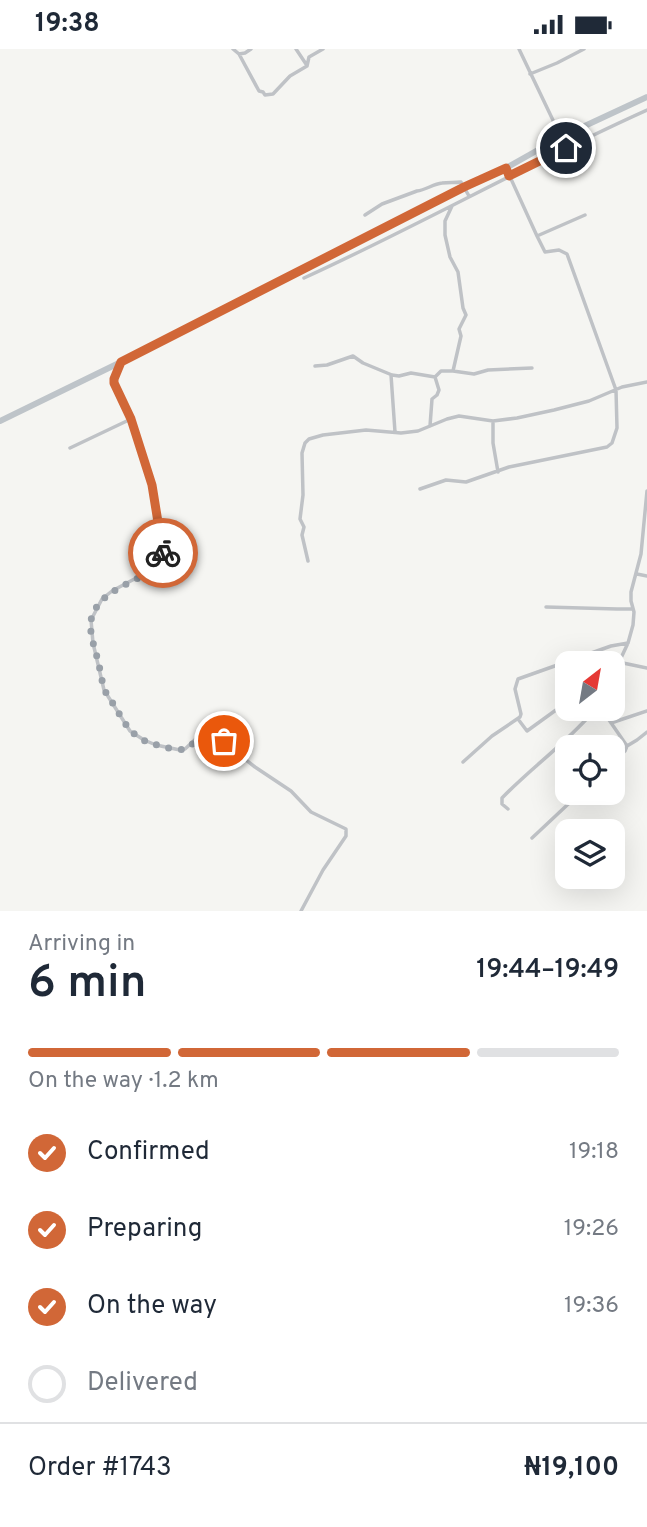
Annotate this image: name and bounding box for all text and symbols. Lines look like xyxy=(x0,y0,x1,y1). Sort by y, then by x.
text: 19:38 xyxy=(35,8,100,41)
pin xyxy=(536,118,596,178)
icon: home xyxy=(547,129,585,167)
courier xyxy=(128,518,198,588)
icon: bike xyxy=(144,534,182,572)
north arrow xyxy=(555,651,625,721)
map controls xyxy=(555,651,625,889)
pin xyxy=(194,711,254,771)
icon: bag xyxy=(205,722,243,760)
button: locate xyxy=(555,735,625,805)
button: layers xyxy=(555,819,625,889)
text: Arriving in xyxy=(28,930,135,959)
text: 19:44–19:49 xyxy=(476,954,619,987)
text: 6 min xyxy=(28,955,146,1014)
text: On the way · 1.2 km xyxy=(28,1067,219,1096)
icon: check xyxy=(28,1134,66,1172)
text: Confirmed xyxy=(87,1136,210,1169)
text: 19:18 xyxy=(569,1138,619,1167)
icon: check xyxy=(28,1211,66,1249)
text: Preparing xyxy=(87,1213,202,1246)
text: 19:26 xyxy=(564,1215,619,1244)
icon: check xyxy=(28,1288,66,1326)
text: On the way xyxy=(87,1290,217,1323)
text: 19:36 xyxy=(564,1292,619,1321)
text: Delivered xyxy=(87,1367,198,1400)
text: Order #1743 xyxy=(28,1452,172,1485)
text: ₦19,100 xyxy=(524,1452,619,1485)

